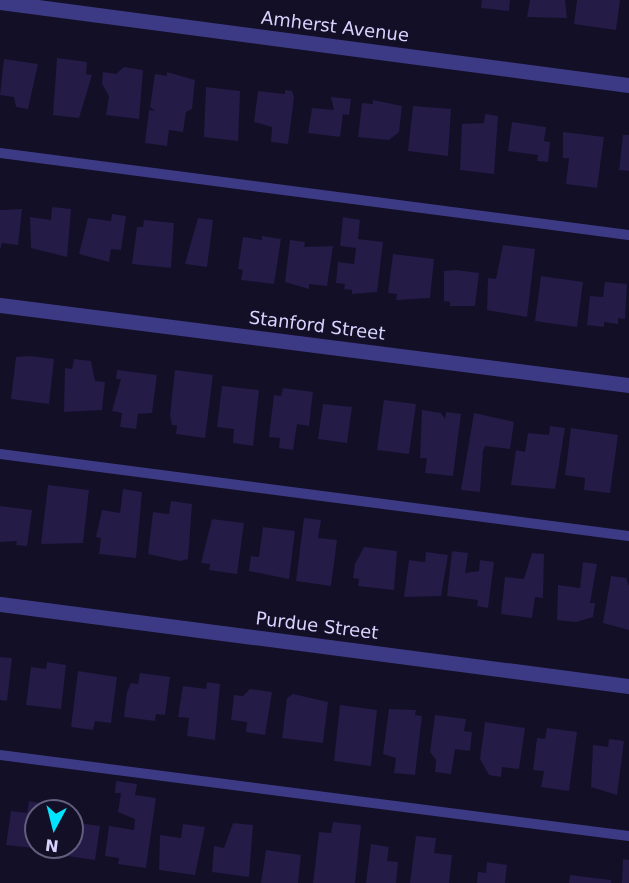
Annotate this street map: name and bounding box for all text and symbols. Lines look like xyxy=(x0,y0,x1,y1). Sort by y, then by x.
street label: Amherst Avenue xyxy=(260,7,410,47)
street label: Stanford Street xyxy=(248,307,386,345)
street label: Purdue Street xyxy=(254,608,380,644)
north arrow xyxy=(24,799,84,859)
text: N xyxy=(44,835,60,856)

